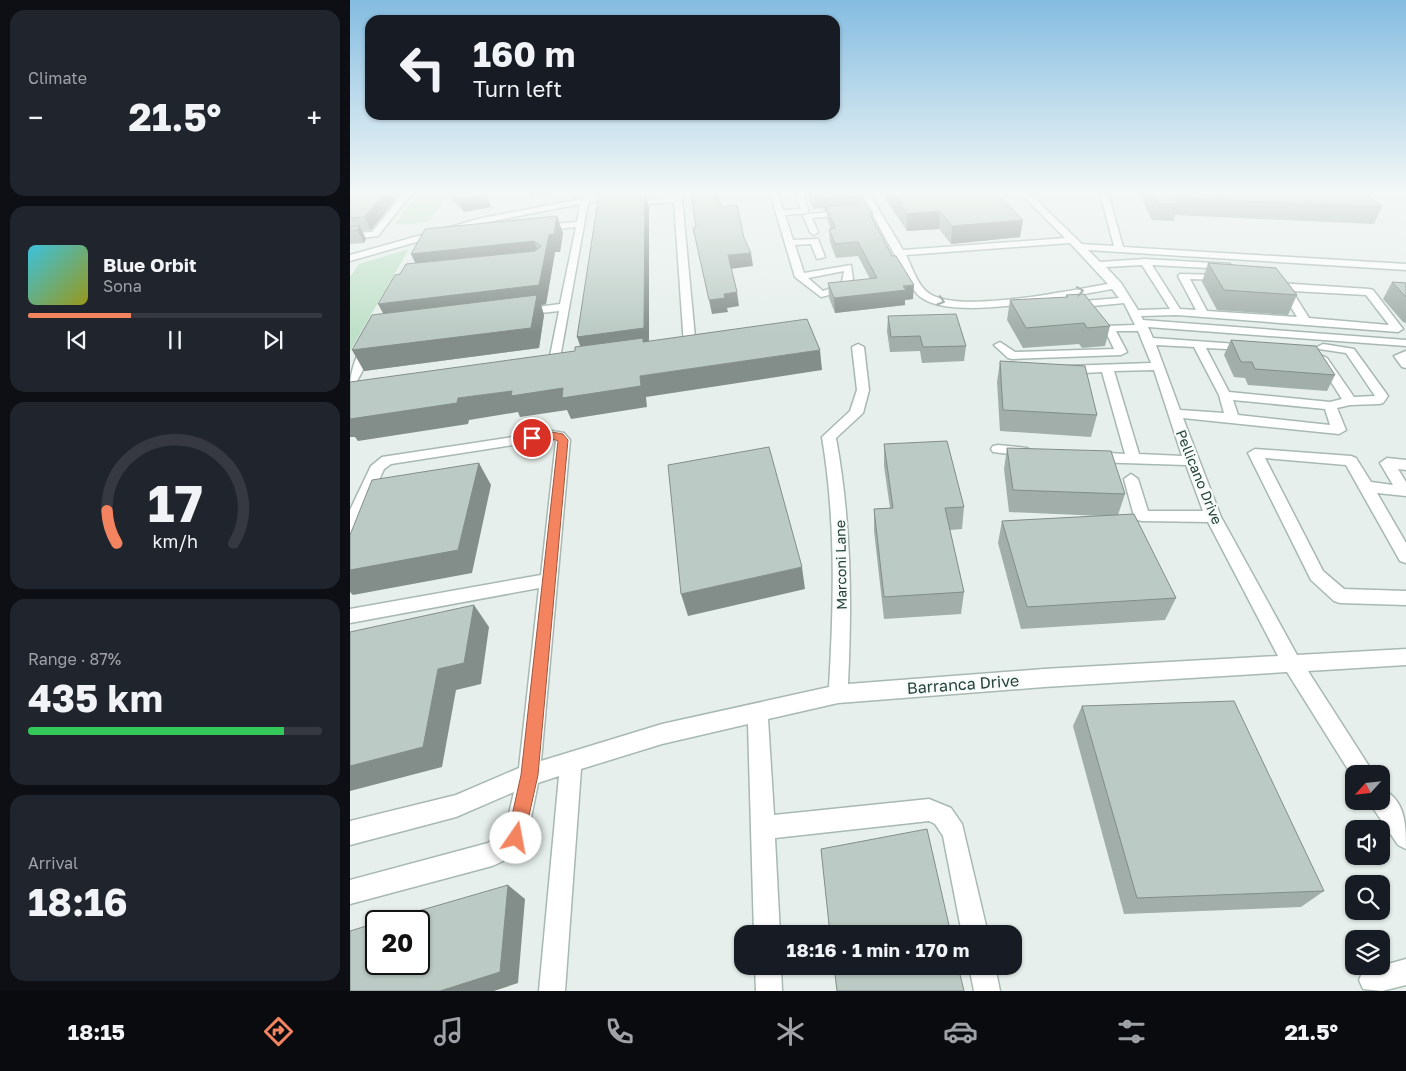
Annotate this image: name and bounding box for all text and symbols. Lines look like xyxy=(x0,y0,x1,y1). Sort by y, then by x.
text: 160 m xyxy=(473,33,575,75)
icon: left xyxy=(390,35,455,100)
text: Climate xyxy=(28,68,87,88)
text: Turn left xyxy=(473,75,562,102)
text: 21.5° xyxy=(129,94,221,139)
text: − xyxy=(28,101,43,134)
text: + xyxy=(307,101,322,134)
text: Blue Orbit xyxy=(103,253,197,276)
text: Sona xyxy=(103,276,142,296)
one-way arrow xyxy=(1076,287,1084,297)
one-way arrow xyxy=(936,296,944,306)
icon: previous xyxy=(63,326,91,354)
icon: pause xyxy=(161,326,189,354)
icon: next xyxy=(259,326,287,354)
pin xyxy=(511,417,553,459)
icon: arrive xyxy=(518,424,546,452)
street label: Pellicano Drive xyxy=(1173,427,1226,527)
text: 17 xyxy=(147,471,203,533)
street label: Marconi Lane xyxy=(831,520,850,610)
text: km/h xyxy=(152,530,198,552)
text: Range · 87% xyxy=(28,649,121,669)
street label: Barranca Drive xyxy=(906,670,1020,698)
text: 435 km xyxy=(28,675,163,720)
north arrow xyxy=(1345,765,1390,810)
map controls xyxy=(1345,765,1390,975)
position arrow xyxy=(489,811,541,863)
button: sound xyxy=(1345,820,1390,865)
text: Arrival xyxy=(28,853,78,873)
button: search xyxy=(1345,875,1390,920)
text: 18:16 xyxy=(28,879,128,924)
speed limit sign: 20 xyxy=(365,910,430,975)
button: layers xyxy=(1345,930,1390,975)
text: 18:16 · 1 min · 170 m xyxy=(787,938,969,961)
icon: directions xyxy=(261,1014,296,1049)
icon: music xyxy=(431,1014,466,1049)
icon: phone xyxy=(602,1014,637,1049)
icon: climate xyxy=(773,1014,808,1049)
icon: car xyxy=(943,1014,978,1049)
icon: filters xyxy=(1114,1014,1149,1049)
text: 18:15 xyxy=(68,1018,125,1045)
text: 21.5° xyxy=(1284,1018,1338,1045)

